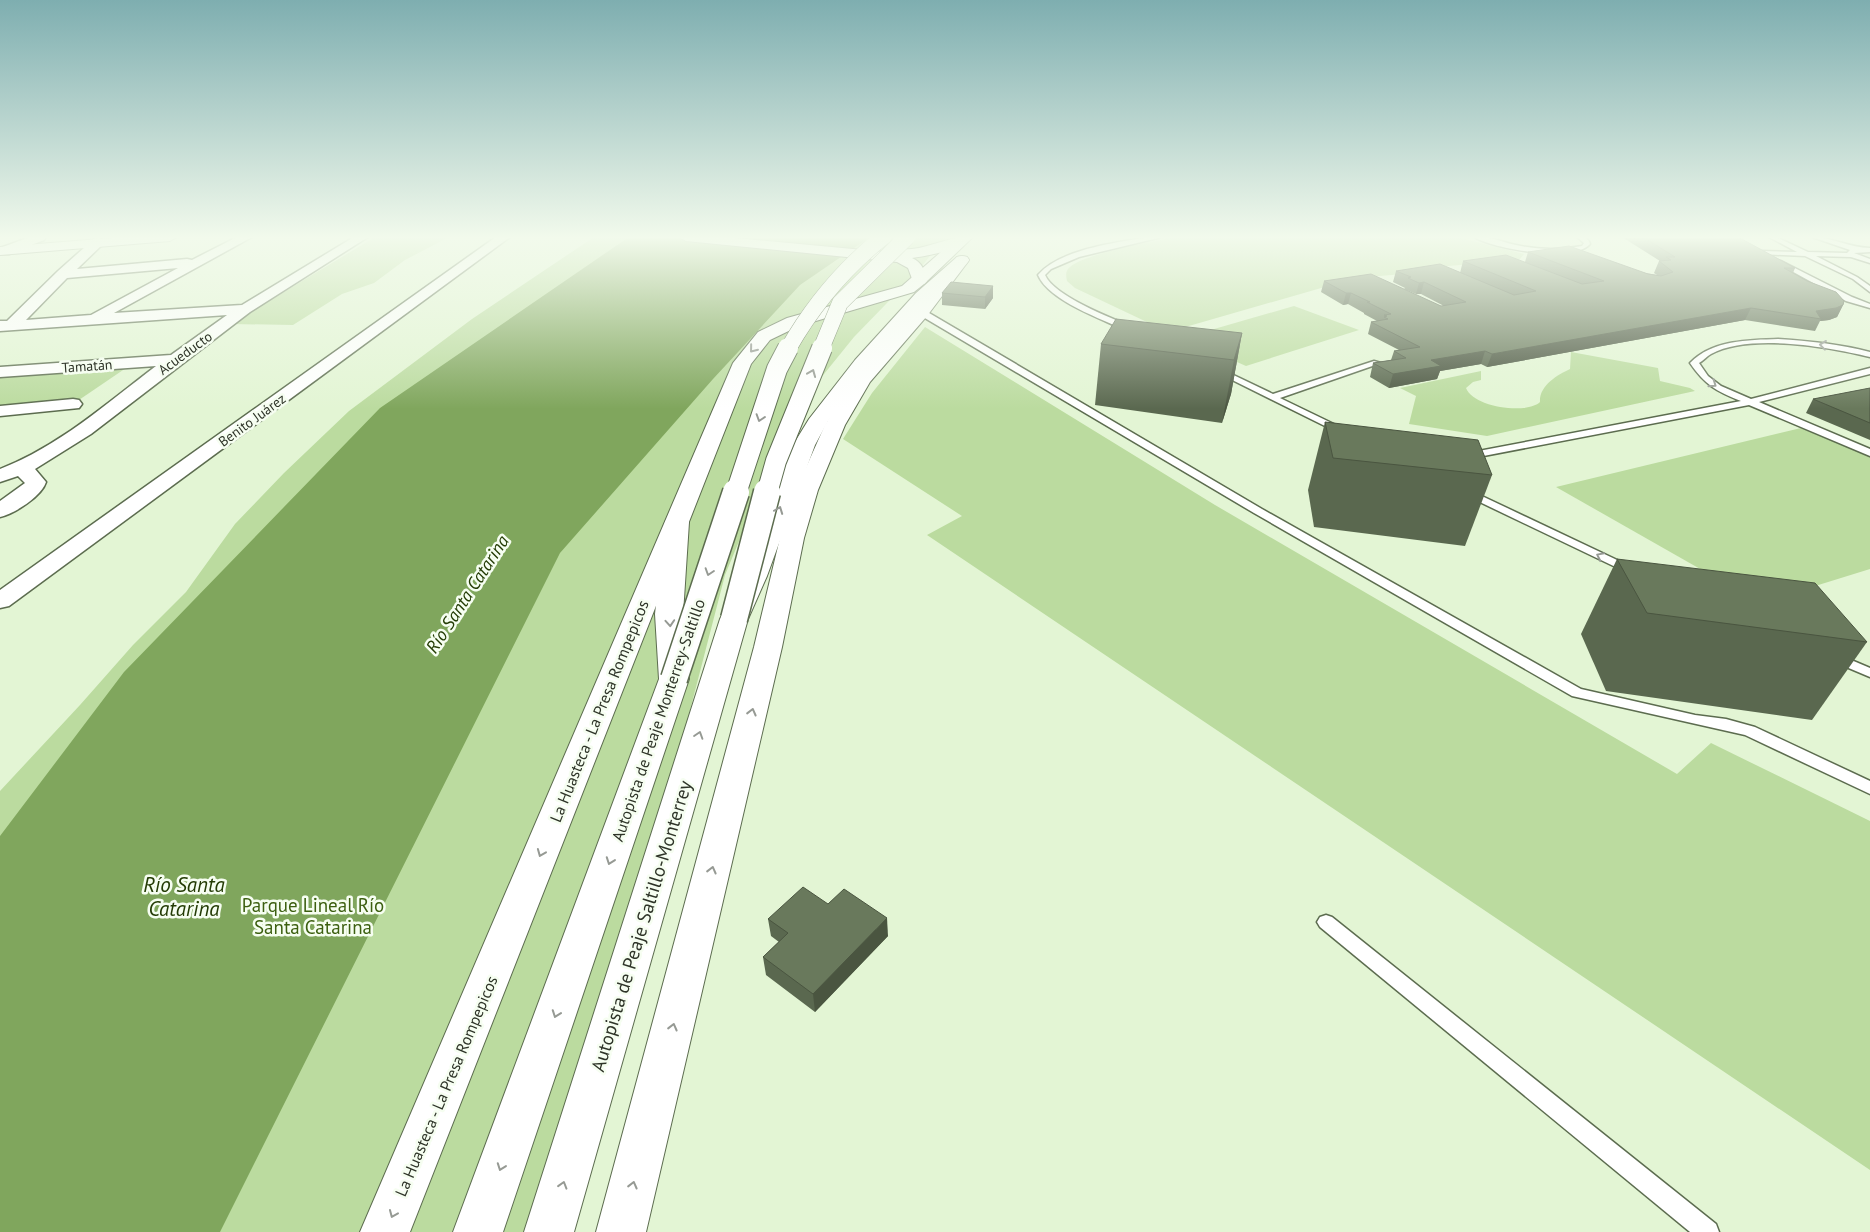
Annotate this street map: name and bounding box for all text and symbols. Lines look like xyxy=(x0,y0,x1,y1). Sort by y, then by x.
street label: Acueducto xyxy=(154,327,216,379)
one-way arrow xyxy=(1818,340,1826,351)
one-way arrow xyxy=(749,343,758,352)
street label: Tamatán xyxy=(61,355,113,377)
one-way arrow xyxy=(805,369,816,378)
one-way arrow xyxy=(1707,378,1717,387)
street label: Benito Juárez xyxy=(215,389,289,451)
one-way arrow xyxy=(756,413,766,422)
one-way arrow xyxy=(773,506,783,514)
water label: Río Santa Catarina xyxy=(420,531,514,657)
one-way arrow xyxy=(1596,552,1605,562)
one-way arrow xyxy=(705,568,715,576)
street label: Autopista de Peaje Monterrey-Saltillo xyxy=(607,596,709,844)
street label: La Huasteca - La Presa Rompepicos xyxy=(545,597,653,825)
one-way arrow xyxy=(664,620,675,628)
one-way arrow xyxy=(746,708,757,717)
one-way arrow xyxy=(693,731,703,739)
street label: Autopista de Peaje Saltillo-Monterrey xyxy=(585,777,697,1074)
one-way arrow xyxy=(537,848,548,857)
one-way arrow xyxy=(606,856,616,865)
one-way arrow xyxy=(706,865,717,874)
water label: Río Santa Catarina xyxy=(143,871,226,922)
park label: Parque Lineal Río Santa Catarina xyxy=(242,893,384,939)
street label: La Huasteca - La Presa Rompepicos xyxy=(390,973,502,1199)
one-way arrow xyxy=(552,1009,562,1018)
one-way arrow xyxy=(667,1024,677,1032)
one-way arrow xyxy=(497,1163,507,1171)
one-way arrow xyxy=(627,1180,638,1189)
one-way arrow xyxy=(557,1182,567,1190)
one-way arrow xyxy=(388,1209,398,1217)

